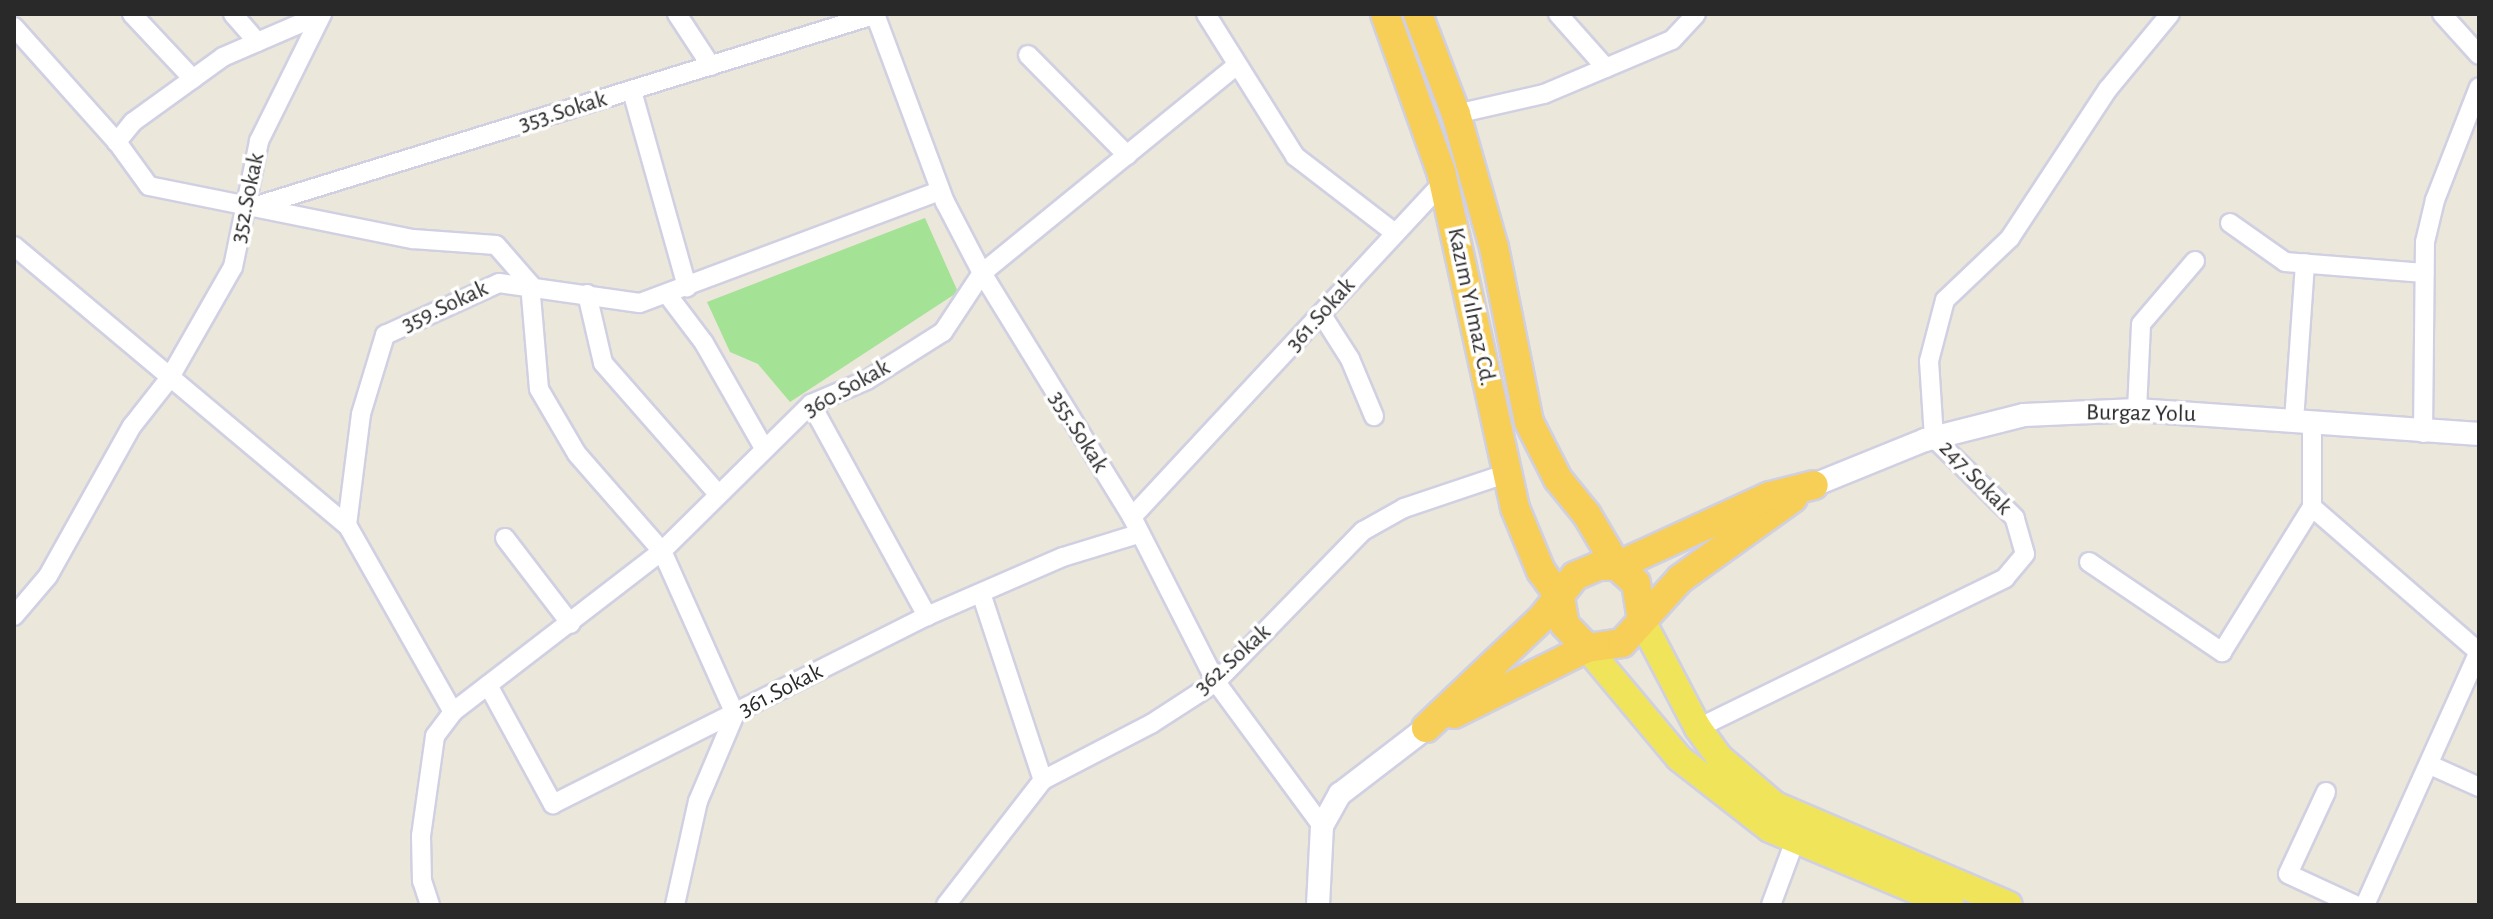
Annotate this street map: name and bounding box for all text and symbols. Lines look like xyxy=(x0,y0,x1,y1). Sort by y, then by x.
street label: 353.Sokak xyxy=(516,85,610,139)
street label: 352.Sokak xyxy=(224,150,272,246)
street label: Kazım Yılmaz Cd. xyxy=(1440,225,1502,389)
street label: 361.Sokak xyxy=(1280,272,1362,358)
street label: 359.Sokak xyxy=(397,275,493,339)
street label: 360.Sokak xyxy=(799,354,895,424)
street label: 355.Sokak xyxy=(1042,386,1114,478)
street label: Burgaz Yolu xyxy=(2086,399,2196,429)
street label: 247.Sokak xyxy=(1932,435,2018,521)
street label: 362.Sokak xyxy=(1189,618,1277,702)
street label: 361.Sokak xyxy=(734,658,828,724)

